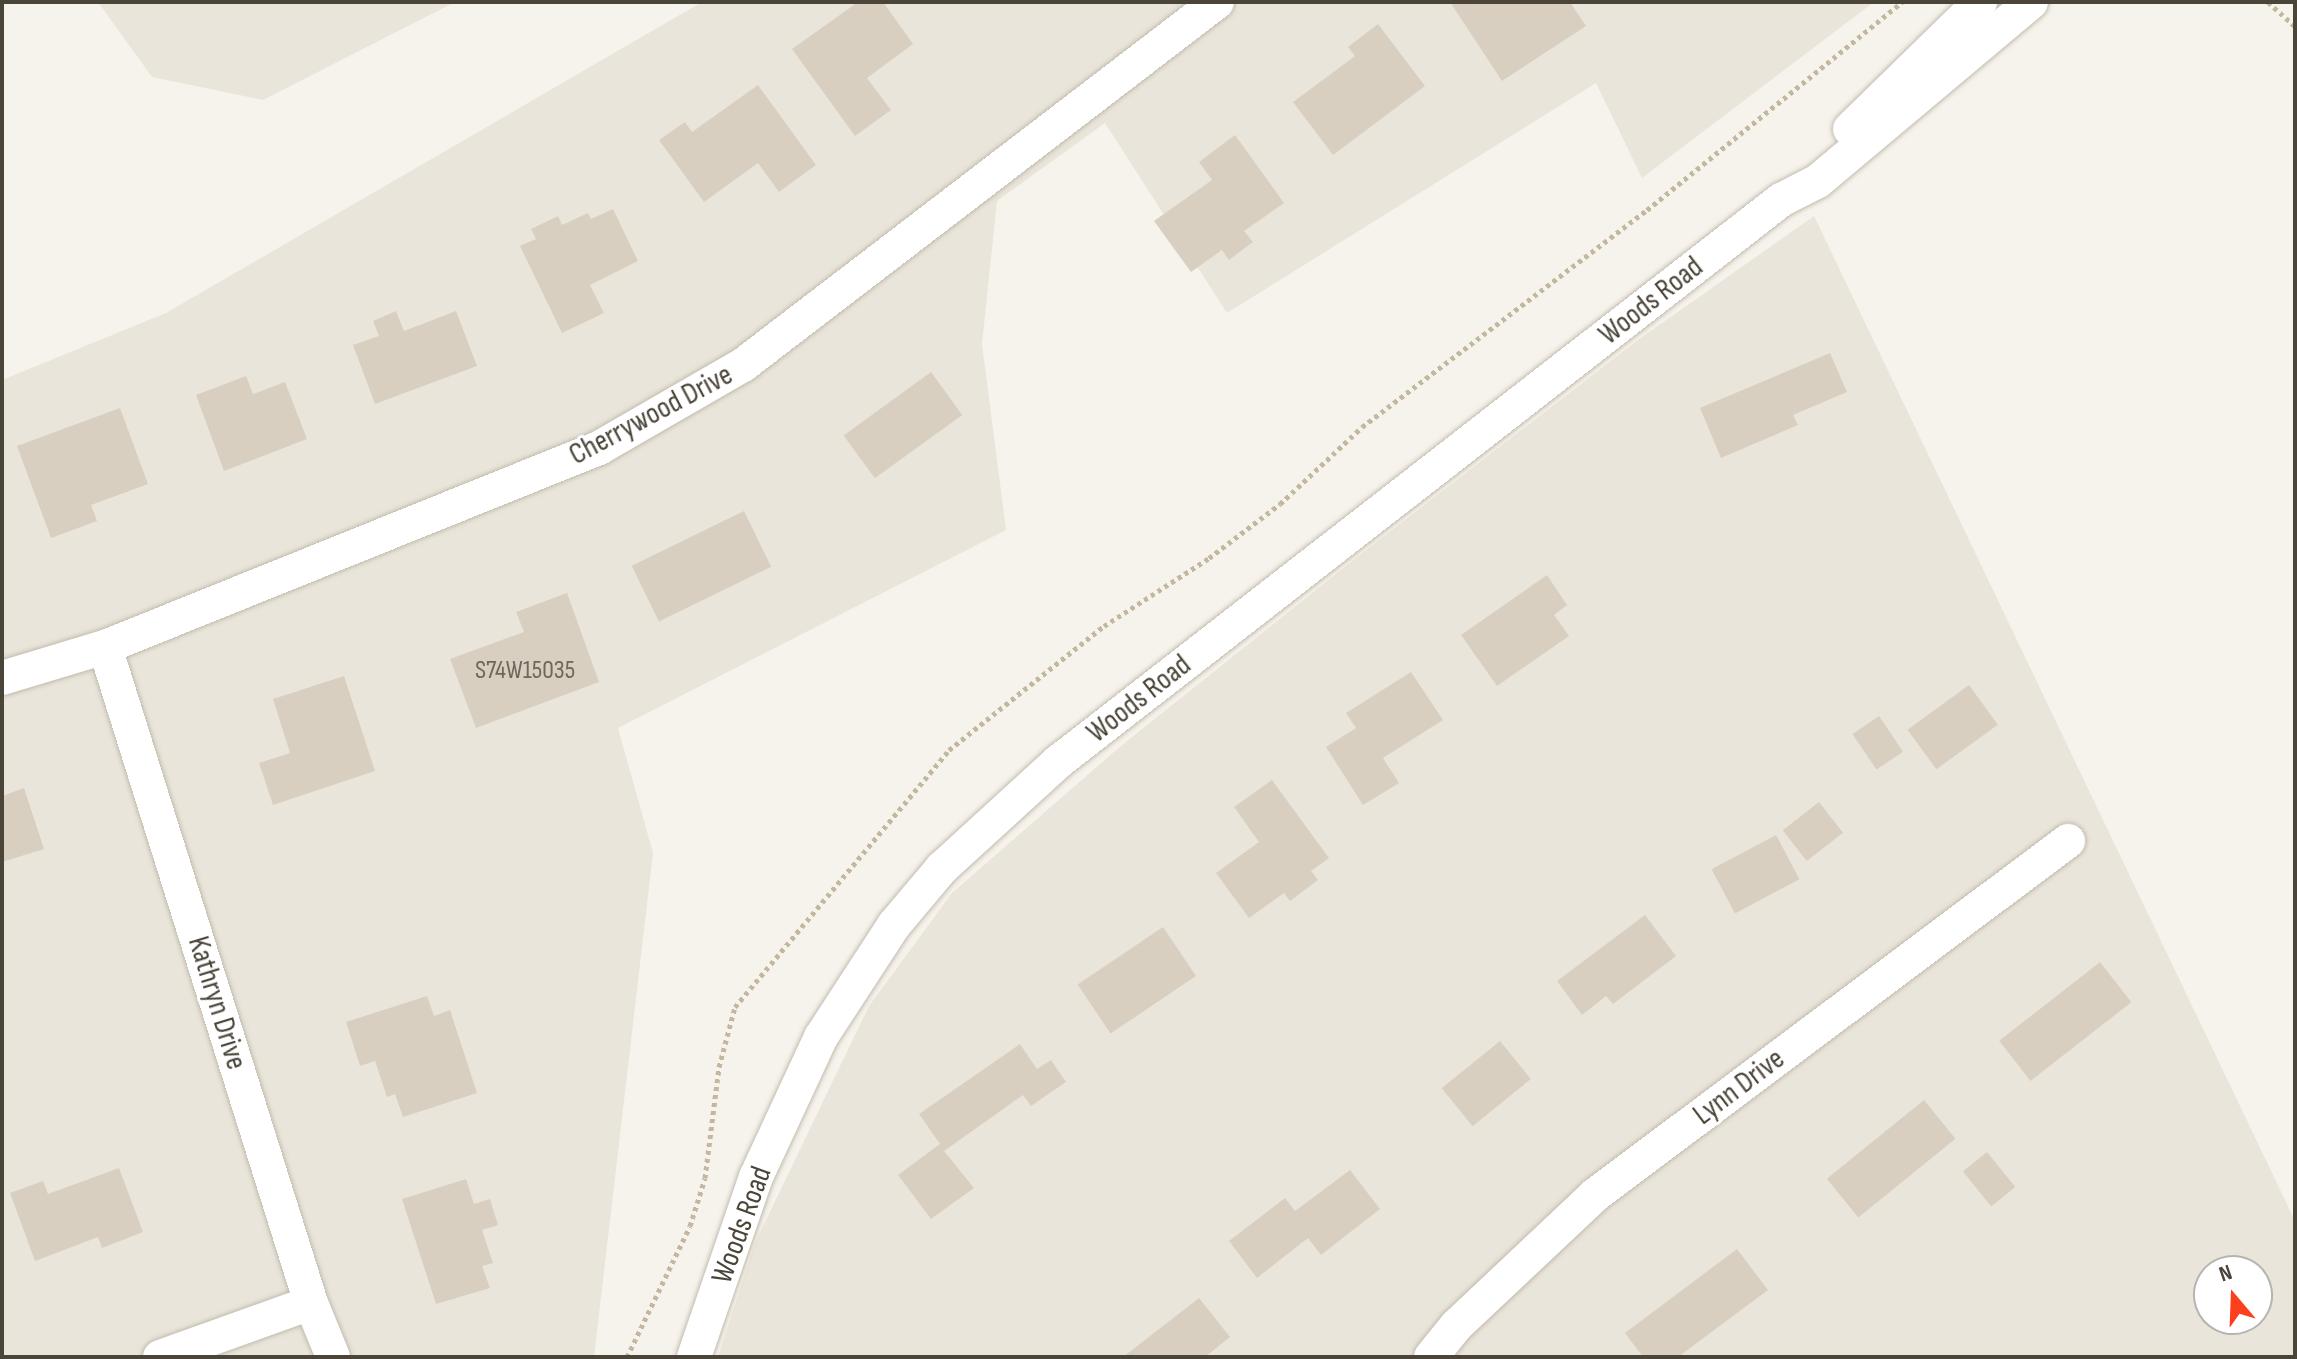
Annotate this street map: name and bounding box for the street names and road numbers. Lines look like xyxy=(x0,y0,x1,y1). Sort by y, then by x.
street label: Woods Road xyxy=(1592,249,1710,353)
street label: Cherrywood Drive xyxy=(563,357,739,473)
street label: Woods Road xyxy=(1080,647,1198,751)
street label: Kathryn Drive xyxy=(180,932,254,1074)
street label: Lynn Drive xyxy=(1686,1041,1792,1133)
street label: Woods Road xyxy=(704,1162,780,1288)

